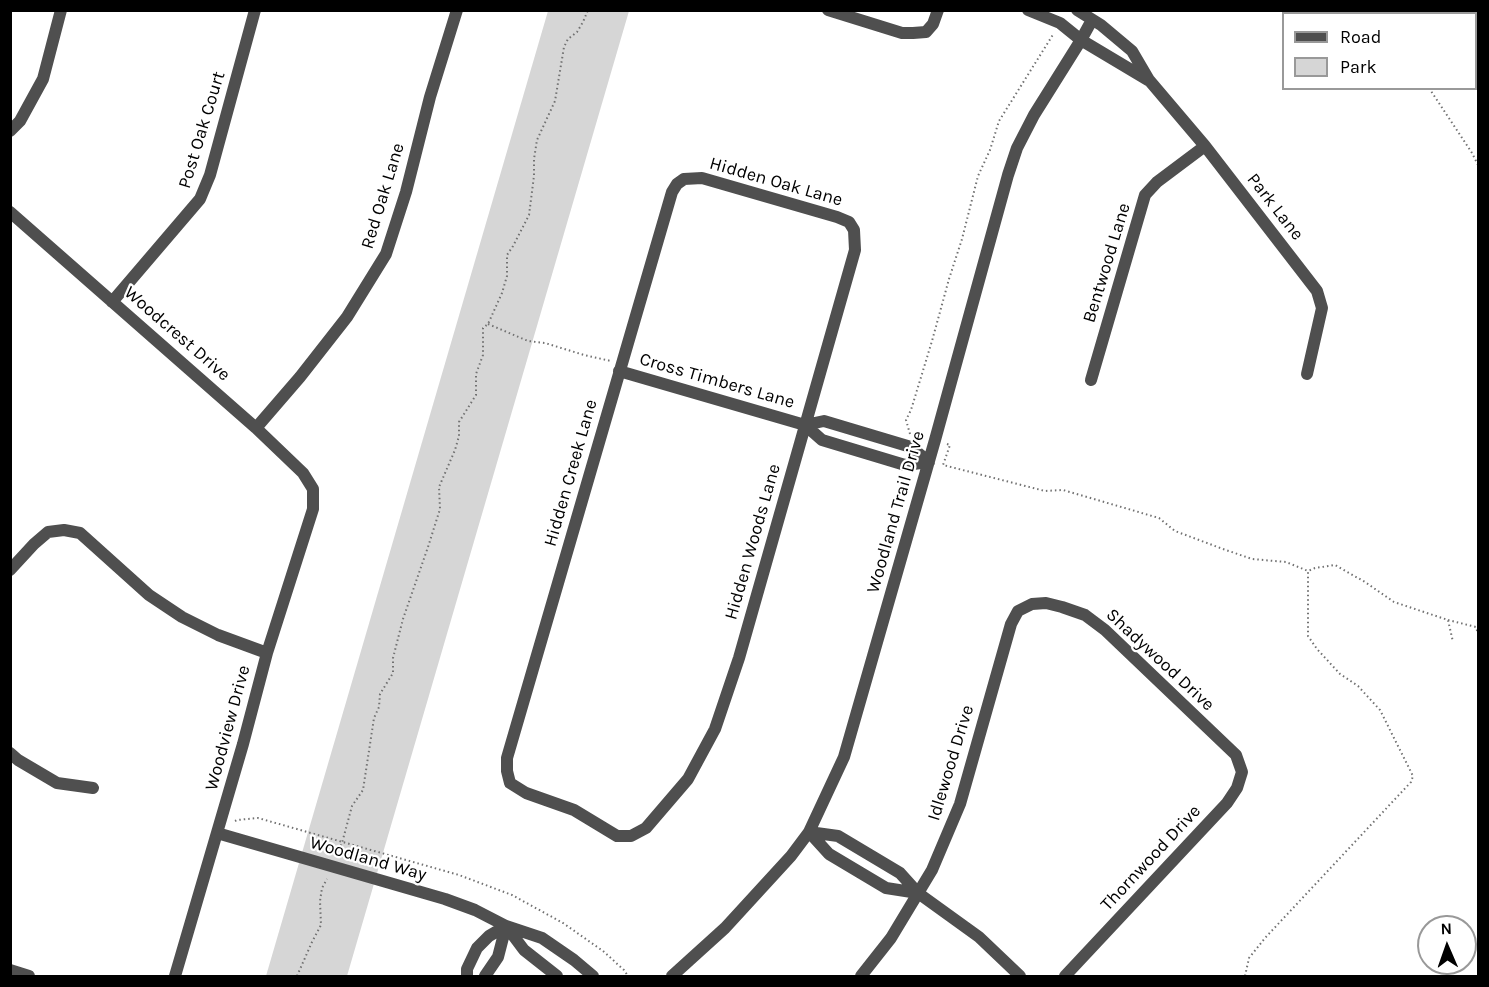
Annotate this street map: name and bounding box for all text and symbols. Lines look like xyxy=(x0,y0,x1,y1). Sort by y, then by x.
legend xyxy=(1282,12,1477,90)
text: Road xyxy=(1340,26,1381,48)
text: Park xyxy=(1340,56,1377,78)
street label: Post Oak Court xyxy=(174,69,230,191)
street label: Red Oak Lane xyxy=(357,140,409,252)
street label: Hidden Oak Lane xyxy=(707,153,845,211)
street label: Park Lane xyxy=(1242,169,1308,245)
street label: Bentwood Lane xyxy=(1079,200,1135,326)
street label: Woodcrest Drive xyxy=(120,282,234,386)
street label: Cross Timbers Lane xyxy=(637,349,797,413)
street label: Hidden Creek Lane xyxy=(540,397,602,549)
street label: Woodland Trail Drive xyxy=(863,429,929,595)
street label: Hidden Woods Lane xyxy=(720,462,786,622)
street label: Shadywood Drive xyxy=(1101,604,1219,716)
street label: Woodview Drive xyxy=(201,663,255,793)
street label: Idlewood Drive xyxy=(923,703,979,823)
street label: Thornwood Drive xyxy=(1096,801,1206,915)
street label: Woodland Way xyxy=(307,832,429,886)
north arrow xyxy=(1417,915,1477,975)
text: N xyxy=(1440,919,1452,938)

